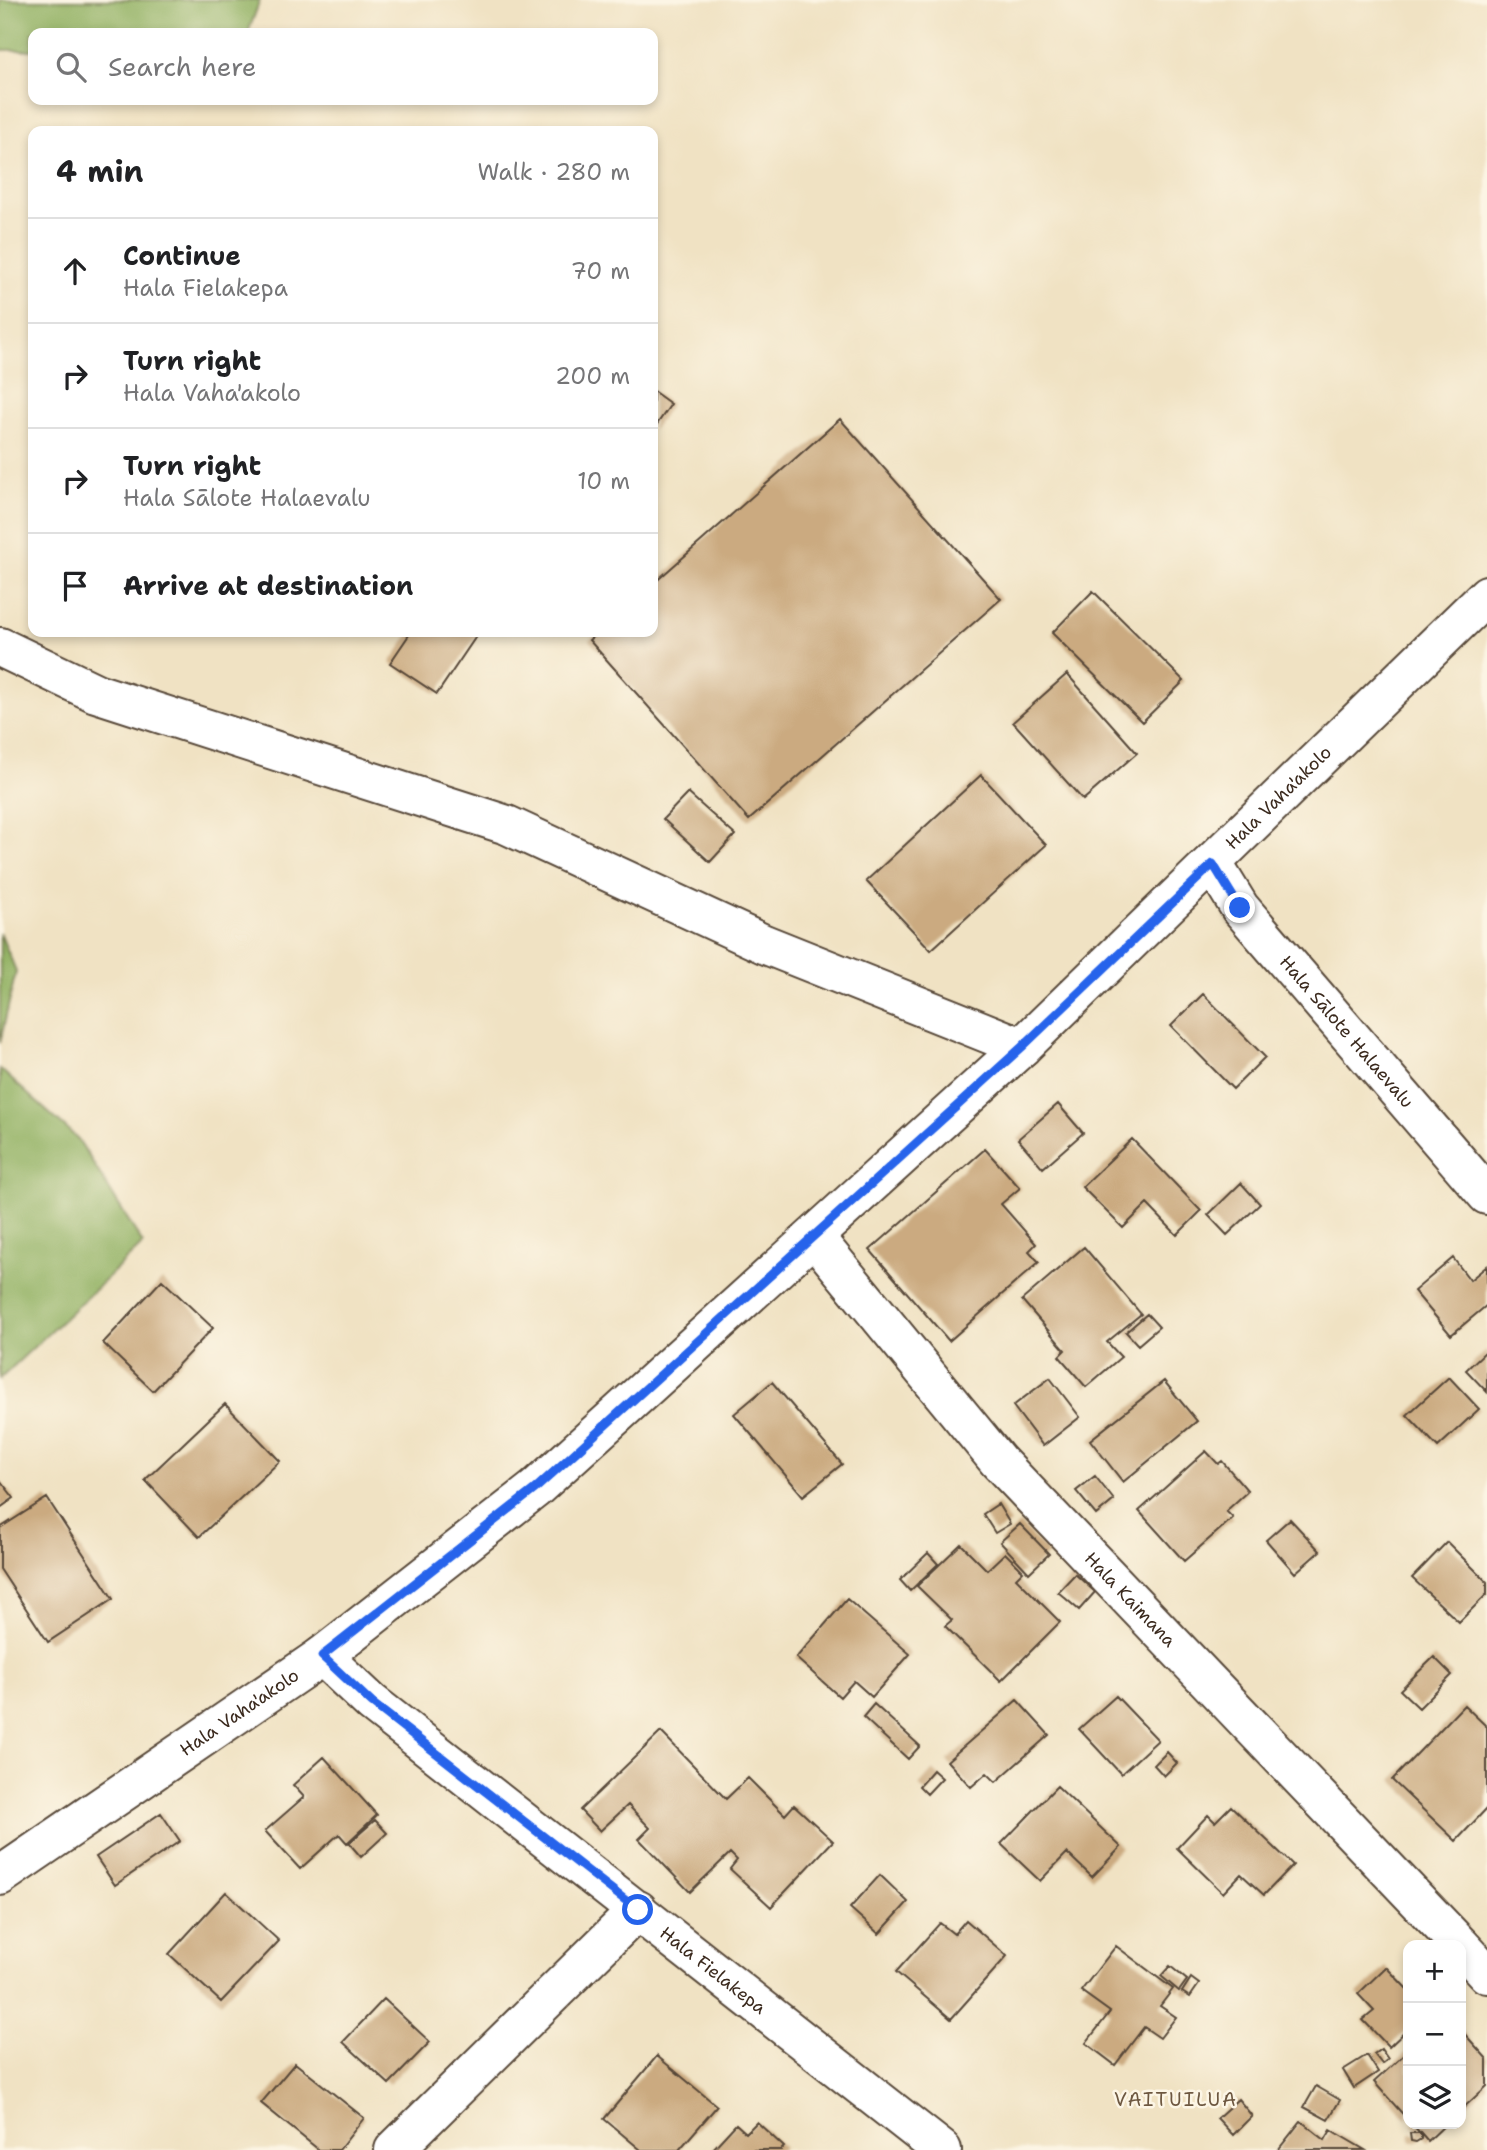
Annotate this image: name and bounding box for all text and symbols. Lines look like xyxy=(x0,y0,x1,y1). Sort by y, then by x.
search box xyxy=(28,28,658,105)
icon: search xyxy=(52,48,90,86)
text: Search here xyxy=(108,49,257,84)
text: 4 min xyxy=(56,151,143,192)
text: Walk · 280 m xyxy=(477,157,630,187)
text: Continue xyxy=(123,238,241,273)
icon: ahead xyxy=(56,252,94,290)
text: 70 m xyxy=(571,256,630,286)
text: Hala Fielakepa xyxy=(123,273,288,303)
text: Turn right xyxy=(123,343,261,378)
icon: right xyxy=(56,357,94,395)
text: 200 m xyxy=(555,361,630,391)
text: Hala Vaha'akolo xyxy=(123,378,301,408)
text: Turn right xyxy=(123,448,261,483)
icon: right xyxy=(56,462,94,500)
text: 10 m xyxy=(577,466,630,496)
text: Hala Sālote Halaevalu xyxy=(123,483,371,513)
icon: arrive xyxy=(56,567,94,605)
text: Arrive at destination xyxy=(123,568,413,603)
street label: Hala Vaha'akolo xyxy=(1220,740,1337,855)
route end xyxy=(1224,892,1255,923)
street label: Hala Sālote Halaevalu xyxy=(1274,951,1419,1113)
street label: Hala Kaimana xyxy=(1079,1547,1181,1652)
street label: Hala Vaha'akolo xyxy=(175,1663,304,1762)
route start xyxy=(622,1894,653,1925)
street label: Hala Fielakepa xyxy=(655,1921,771,2020)
map controls xyxy=(1403,1940,1466,2129)
button: + xyxy=(1403,1940,1466,2003)
button: − xyxy=(1403,2003,1466,2066)
button: layers xyxy=(1403,2066,1466,2129)
district label: VAITUILUA xyxy=(1114,2087,1238,2112)

